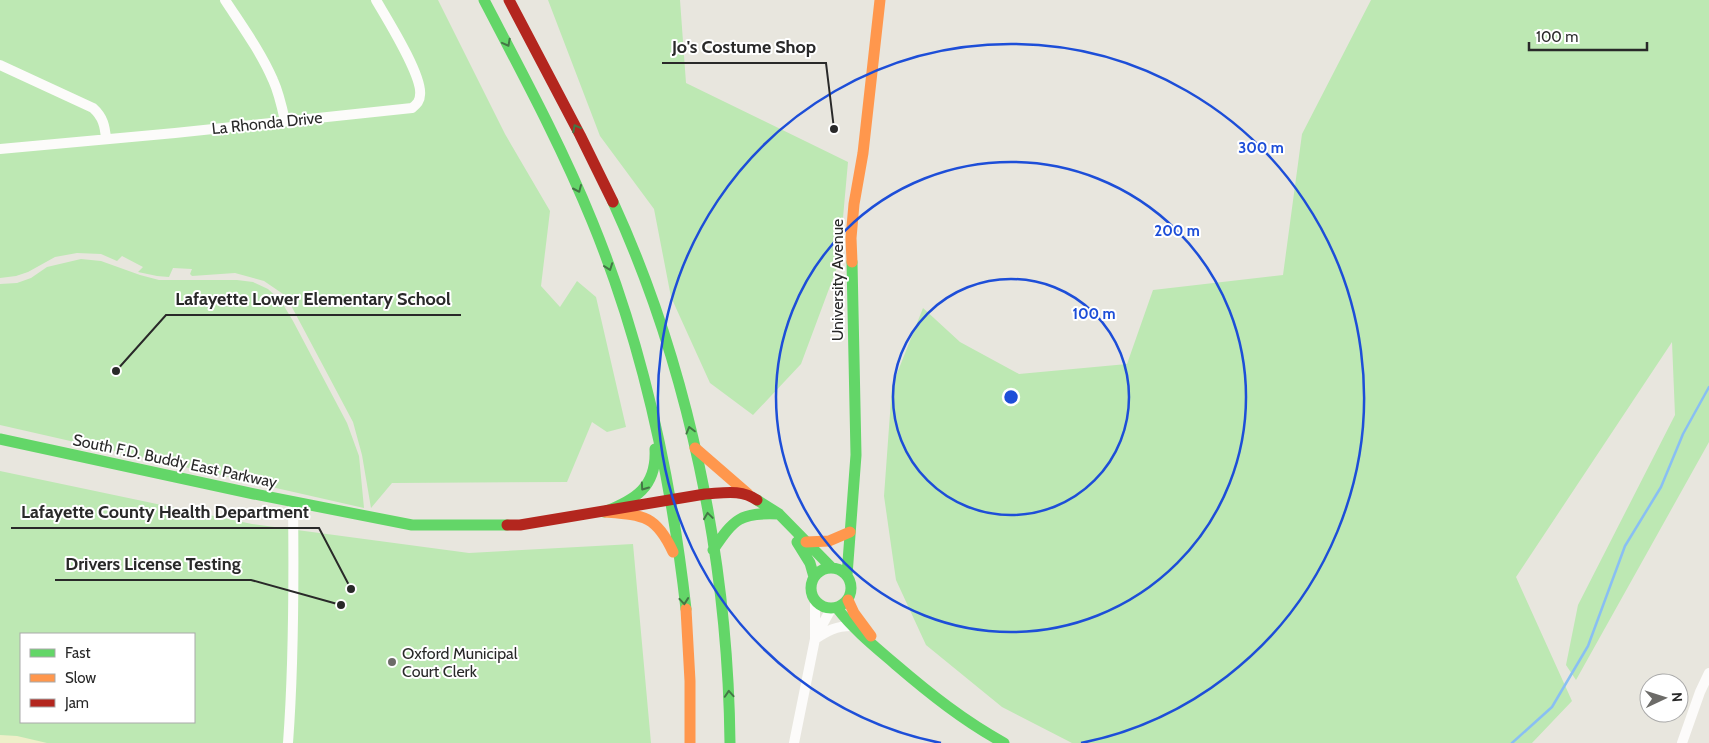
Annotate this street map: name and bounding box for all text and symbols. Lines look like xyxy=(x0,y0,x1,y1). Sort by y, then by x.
scale bar xyxy=(1529,20,1646,52)
text: 100 m xyxy=(1536,28,1578,46)
callout: Jo's Costume Shop xyxy=(662,30,826,63)
text: Jo's Costume Shop xyxy=(671,36,816,58)
one-way arrow xyxy=(500,38,510,47)
street label: La Rhonda Drive xyxy=(211,108,323,138)
one-way arrow xyxy=(572,124,582,133)
text: 300 m xyxy=(1238,139,1284,157)
one-way arrow xyxy=(572,184,582,193)
street label: University Avenue xyxy=(828,219,847,341)
text: 200 m xyxy=(1154,222,1200,240)
one-way arrow xyxy=(603,262,613,271)
callout: Lafayette Lower Elementary School xyxy=(166,282,461,315)
text: Lafayette Lower Elementary School xyxy=(175,288,451,310)
text: 100 m xyxy=(1072,305,1116,323)
centre of rings xyxy=(1002,388,1020,406)
one-way arrow xyxy=(686,426,696,434)
street label: South F.D. Buddy East Parkway xyxy=(71,430,279,492)
one-way arrow xyxy=(641,481,650,490)
callout: Lafayette County Health Department xyxy=(11,495,319,528)
text: Lafayette County Health Department xyxy=(21,501,309,523)
one-way arrow xyxy=(703,511,714,519)
callout: Drivers License Testing xyxy=(55,547,251,580)
text: Drivers License Testing xyxy=(65,553,241,575)
one-way arrow xyxy=(678,598,689,606)
legend xyxy=(20,633,195,723)
text: Fast xyxy=(65,644,90,662)
place label: Oxford Municipal Court Clerk xyxy=(402,644,518,681)
marker: Oxford Municipal Court Clerk xyxy=(386,656,398,668)
text: Slow xyxy=(65,669,96,687)
north arrow xyxy=(1639,673,1689,723)
one-way arrow xyxy=(723,690,734,698)
text: N xyxy=(1668,692,1686,703)
text: Jam xyxy=(64,694,89,712)

